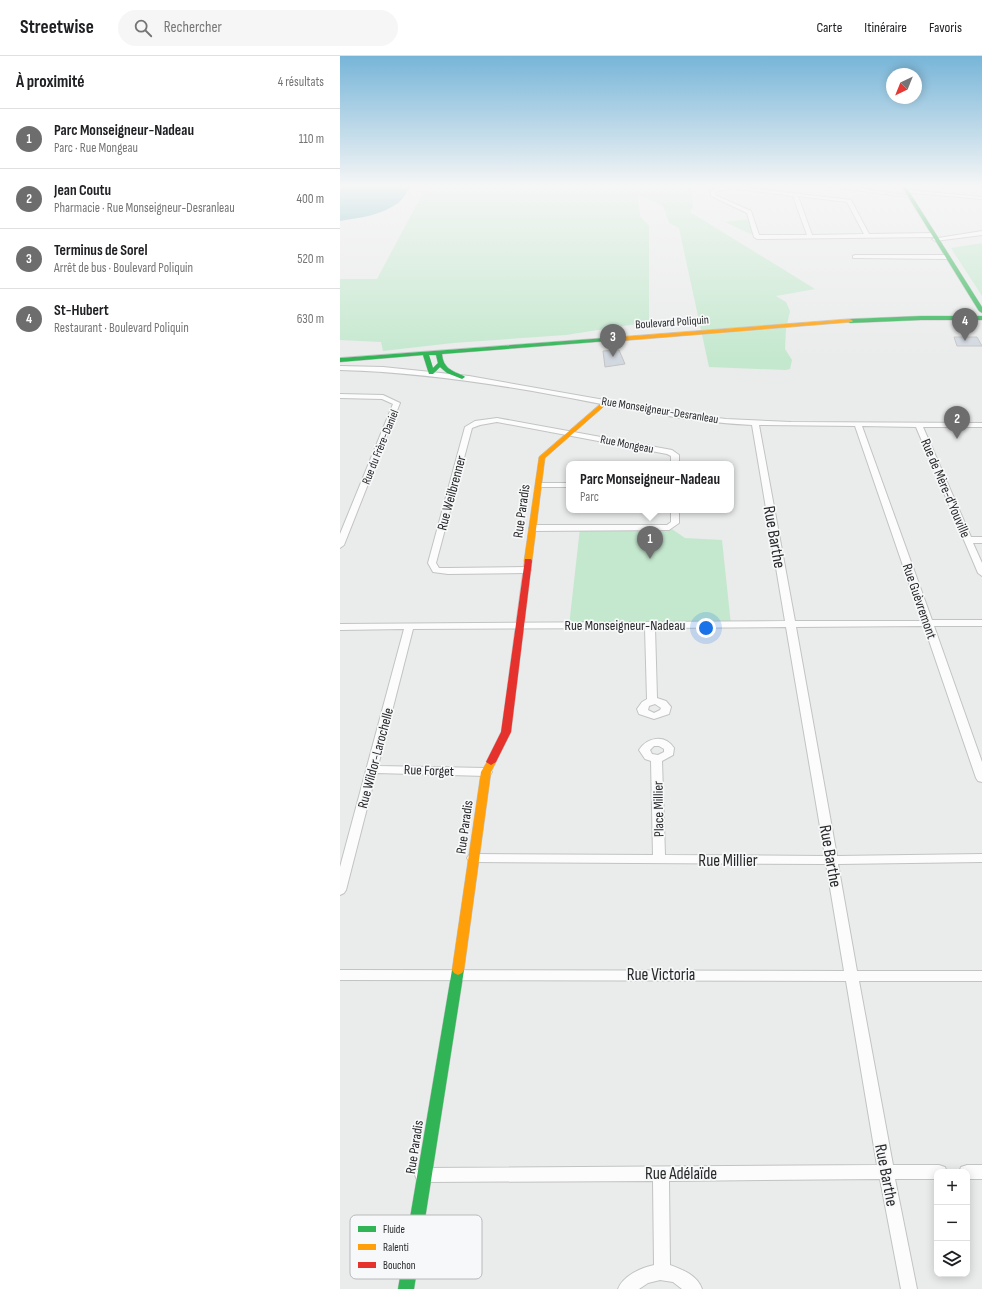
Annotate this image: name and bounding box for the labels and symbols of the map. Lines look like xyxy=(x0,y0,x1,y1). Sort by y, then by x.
north arrow xyxy=(886,68,922,104)
pin: 4 xyxy=(952,308,978,341)
street label: Boulevard Poliquin xyxy=(635,312,709,333)
pin: 3 xyxy=(600,324,626,357)
street label: Rue Monseigneur-Desranleau xyxy=(600,394,719,427)
pin: 2 xyxy=(944,406,970,439)
street label: Rue du Frère-Daniel xyxy=(359,408,402,487)
street label: Rue Mongeau xyxy=(599,432,655,457)
street label: Rue de Mère-d'Youville xyxy=(917,436,974,540)
street label: Rue Weilbrenner xyxy=(433,454,470,532)
street label: Rue Paradis xyxy=(509,483,534,539)
street label: Rue Barthe xyxy=(759,504,789,570)
pin: 1 xyxy=(637,526,663,559)
street label: Rue Guèvremont xyxy=(899,561,940,641)
street label: Rue Monseigneur-Nadeau xyxy=(565,617,686,634)
your location xyxy=(696,618,716,638)
street label: Rue Wildor-Larochelle xyxy=(354,706,397,810)
street label: Rue Forget xyxy=(404,761,454,780)
street label: Place Millier xyxy=(650,781,667,837)
street label: Rue Paradis xyxy=(452,799,477,855)
street label: Rue Barthe xyxy=(815,823,845,889)
street label: Rue Millier xyxy=(698,851,758,871)
street label: Rue Victoria xyxy=(627,965,695,985)
street label: Rue Paradis xyxy=(402,1119,427,1175)
street label: Rue Barthe xyxy=(870,1142,902,1208)
street label: Rue Adélaïde xyxy=(645,1164,717,1184)
legend xyxy=(350,1215,482,1279)
text: Fluide xyxy=(383,1223,405,1236)
text: Ralenti xyxy=(383,1241,409,1254)
text: Bouchon xyxy=(383,1259,416,1272)

